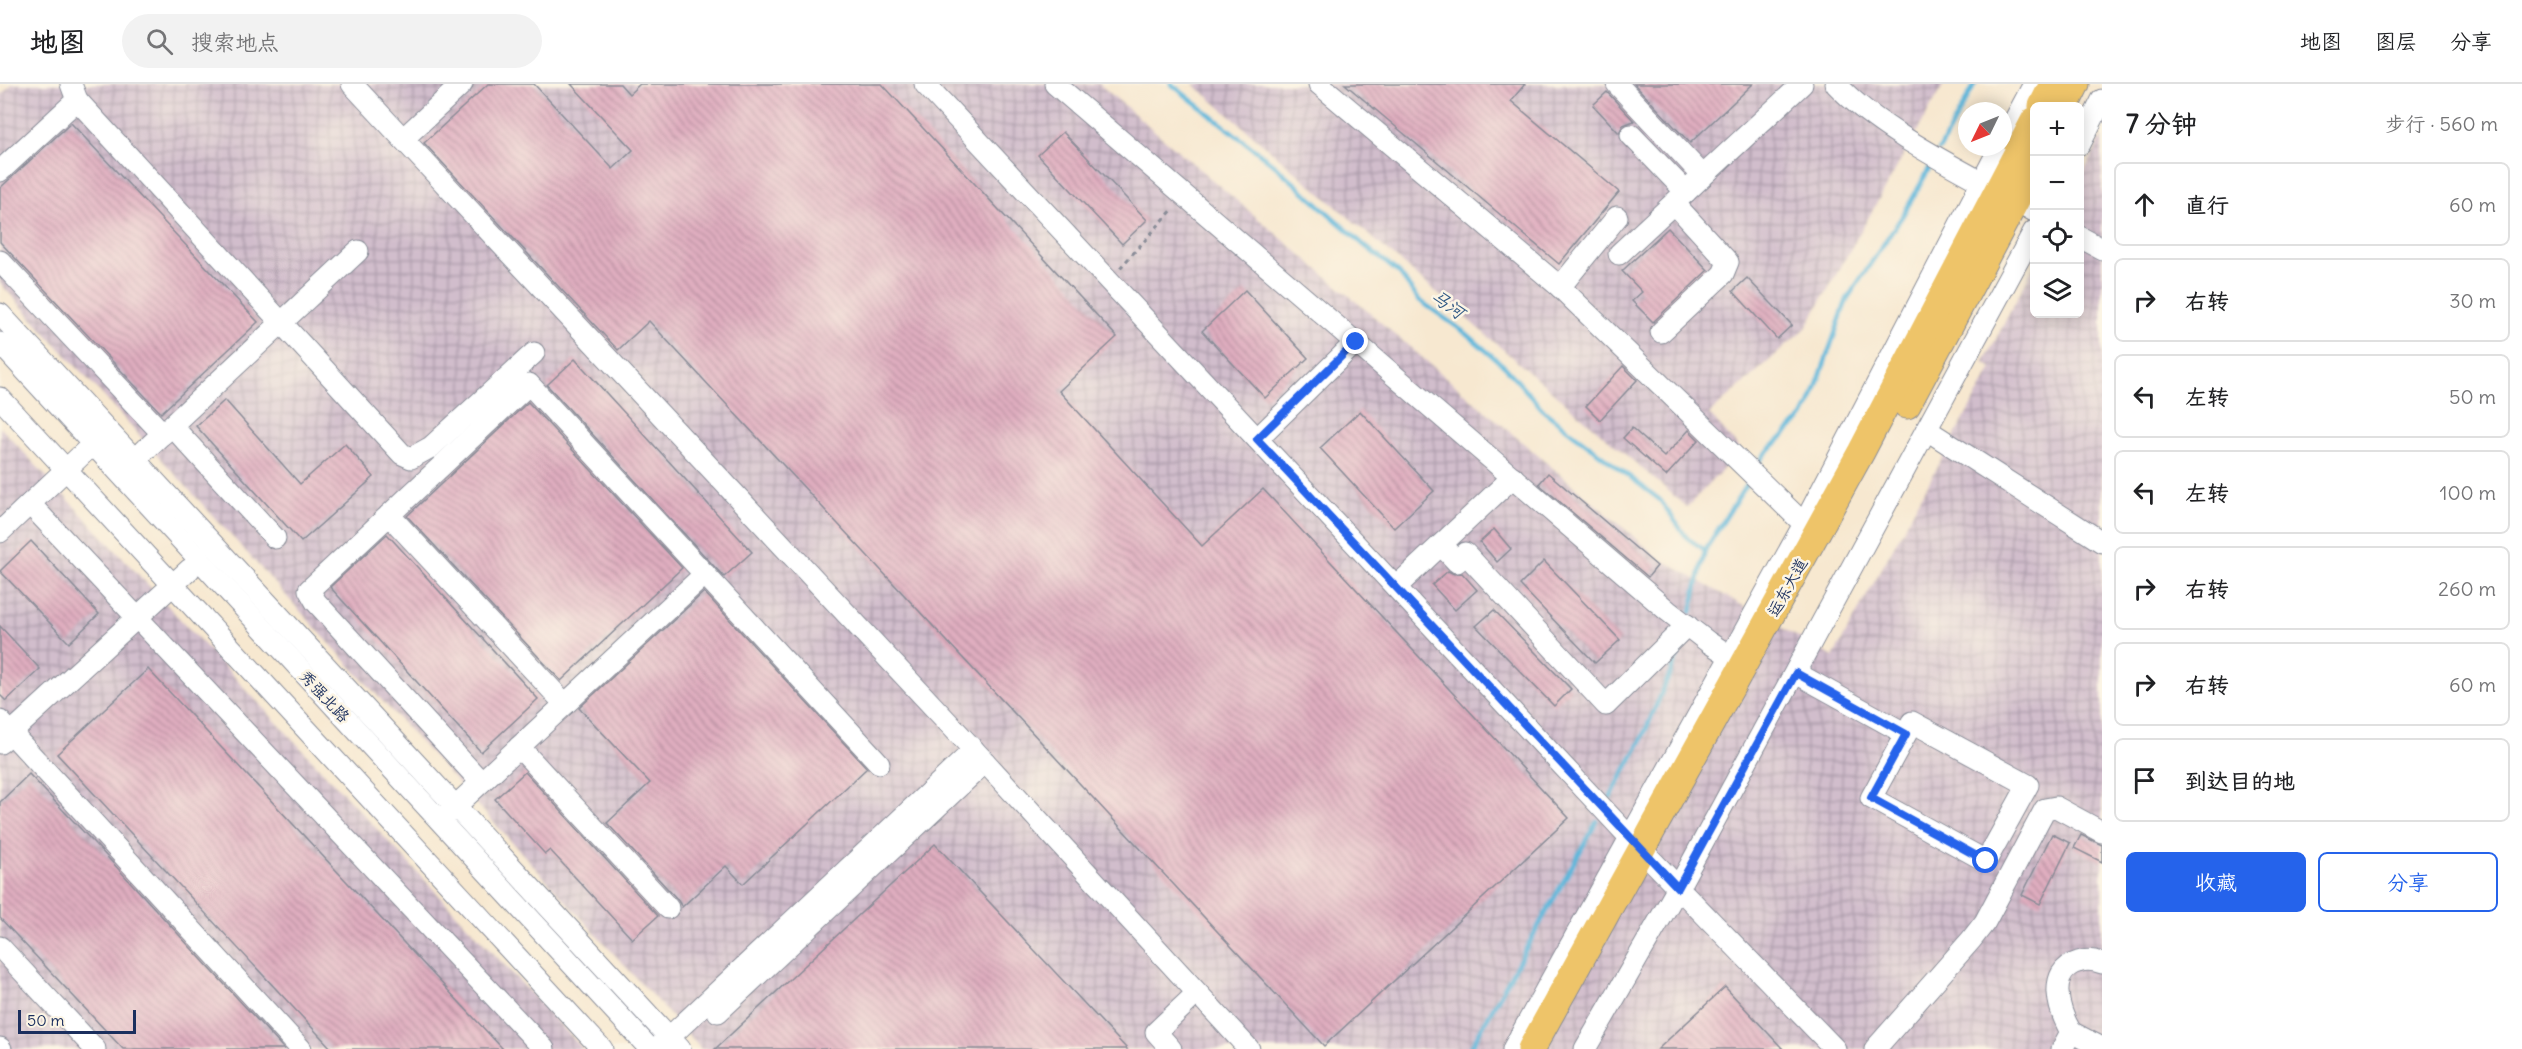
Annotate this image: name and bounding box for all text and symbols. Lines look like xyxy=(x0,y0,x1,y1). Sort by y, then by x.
search box xyxy=(122,14,542,68)
text: 地图 xyxy=(30,24,86,60)
icon: search xyxy=(143,25,176,58)
text: 搜索地点 xyxy=(191,28,279,56)
text: 地图 xyxy=(2300,28,2342,55)
text: 图层 xyxy=(2375,28,2417,55)
text: 分享 xyxy=(2450,28,2492,55)
north arrow xyxy=(1958,102,2012,156)
map controls xyxy=(2030,102,2084,318)
button: + xyxy=(2030,102,2084,156)
text: 7 分钟 xyxy=(2126,107,2197,140)
text: 步行 · 560 m xyxy=(2386,111,2498,136)
button: − xyxy=(2030,156,2084,210)
icon: ahead xyxy=(2128,188,2161,221)
text: 直行 xyxy=(2185,191,2229,219)
text: 60 m xyxy=(2449,192,2496,217)
button: locate xyxy=(2030,210,2084,264)
button: layers xyxy=(2030,264,2084,318)
water label: 马河 xyxy=(1427,284,1472,326)
icon: right xyxy=(2128,284,2161,317)
text: 右转 xyxy=(2185,287,2229,315)
text: 30 m xyxy=(2449,288,2496,313)
route end xyxy=(1342,328,1368,354)
icon: left xyxy=(2128,380,2161,413)
text: 左转 xyxy=(2185,383,2229,411)
text: 50 m xyxy=(2449,384,2496,409)
icon: left xyxy=(2128,476,2161,509)
text: 左转 xyxy=(2185,479,2229,507)
text: 100 m xyxy=(2439,480,2496,505)
street label: 运东大道 xyxy=(1763,554,1811,620)
icon: right xyxy=(2128,572,2161,605)
text: 右转 xyxy=(2185,575,2229,603)
text: 260 m xyxy=(2438,576,2496,601)
street label: 秀强北路 xyxy=(296,666,354,726)
icon: right xyxy=(2128,668,2161,701)
text: 右转 xyxy=(2185,671,2229,699)
text: 60 m xyxy=(2449,672,2496,697)
icon: arrive xyxy=(2128,764,2161,797)
text: 到达目的地 xyxy=(2185,767,2295,795)
route start xyxy=(1972,847,1998,873)
button: 收藏 xyxy=(2126,852,2306,912)
button: 分享 xyxy=(2318,852,2498,912)
scale bar xyxy=(18,1007,136,1034)
text: 50 m xyxy=(27,1010,65,1030)

